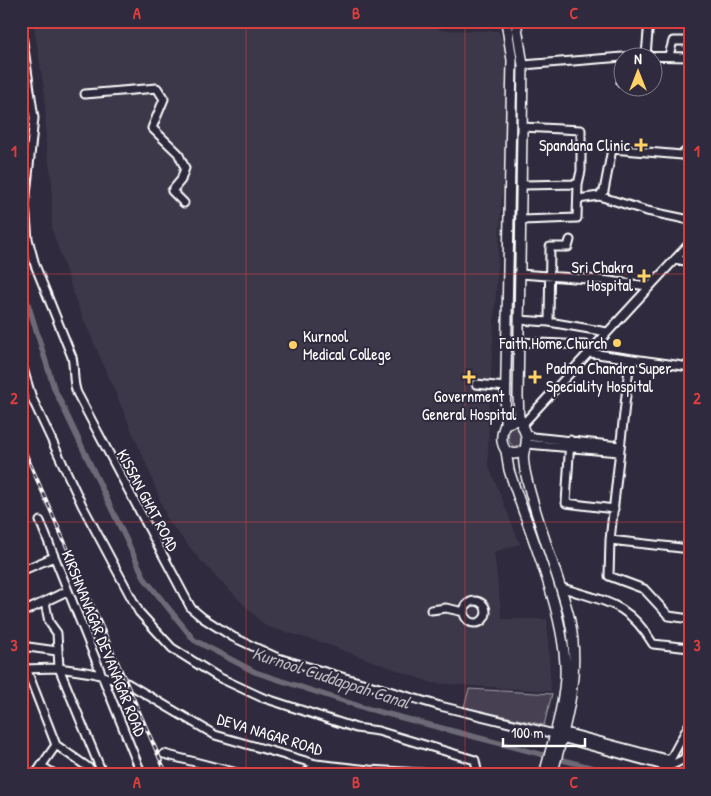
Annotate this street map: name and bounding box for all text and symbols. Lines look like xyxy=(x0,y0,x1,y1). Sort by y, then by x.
text: A xyxy=(133,2,141,24)
text: B xyxy=(352,2,360,24)
text: C xyxy=(570,2,579,24)
north arrow xyxy=(614,48,664,98)
text: N xyxy=(634,49,642,68)
place label: Spandana Clinic xyxy=(539,134,631,156)
marker: Spandana Clinic xyxy=(634,138,648,152)
text: 1 xyxy=(11,140,17,162)
text: 1 xyxy=(694,140,700,162)
place label: Sri Chakra Hospital xyxy=(571,256,634,296)
marker: Sri Chakra Hospital xyxy=(637,269,651,283)
place label: Kurnool Medical College xyxy=(303,325,392,365)
place label: Faith Home Church xyxy=(498,332,607,354)
marker: Faith Home Church xyxy=(611,337,623,349)
marker: Kurnool Medical College xyxy=(287,339,299,351)
place label: Padma Chandra Super Speciality Hospital xyxy=(546,357,672,397)
marker: Government General Hospital xyxy=(462,370,476,384)
marker: Padma Chandra Super Speciality Hospital xyxy=(528,370,542,384)
place label: Government General Hospital xyxy=(422,385,517,425)
text: 2 xyxy=(10,387,18,409)
text: 2 xyxy=(693,387,701,409)
street label: KISSAN GHAT ROAD xyxy=(112,445,184,555)
street label: KIRSHNANAGAR DEVANAGAR ROAD xyxy=(57,547,152,740)
text: 3 xyxy=(10,634,18,656)
text: 3 xyxy=(693,634,701,656)
water label: Kurnool Cuddappah Canal xyxy=(249,640,414,715)
street label: DEVA NAGAR ROAD xyxy=(214,707,326,761)
scale bar xyxy=(503,716,586,748)
text: 100 m xyxy=(511,722,544,743)
text: A xyxy=(133,771,141,793)
text: B xyxy=(352,771,360,793)
text: C xyxy=(570,771,579,793)

